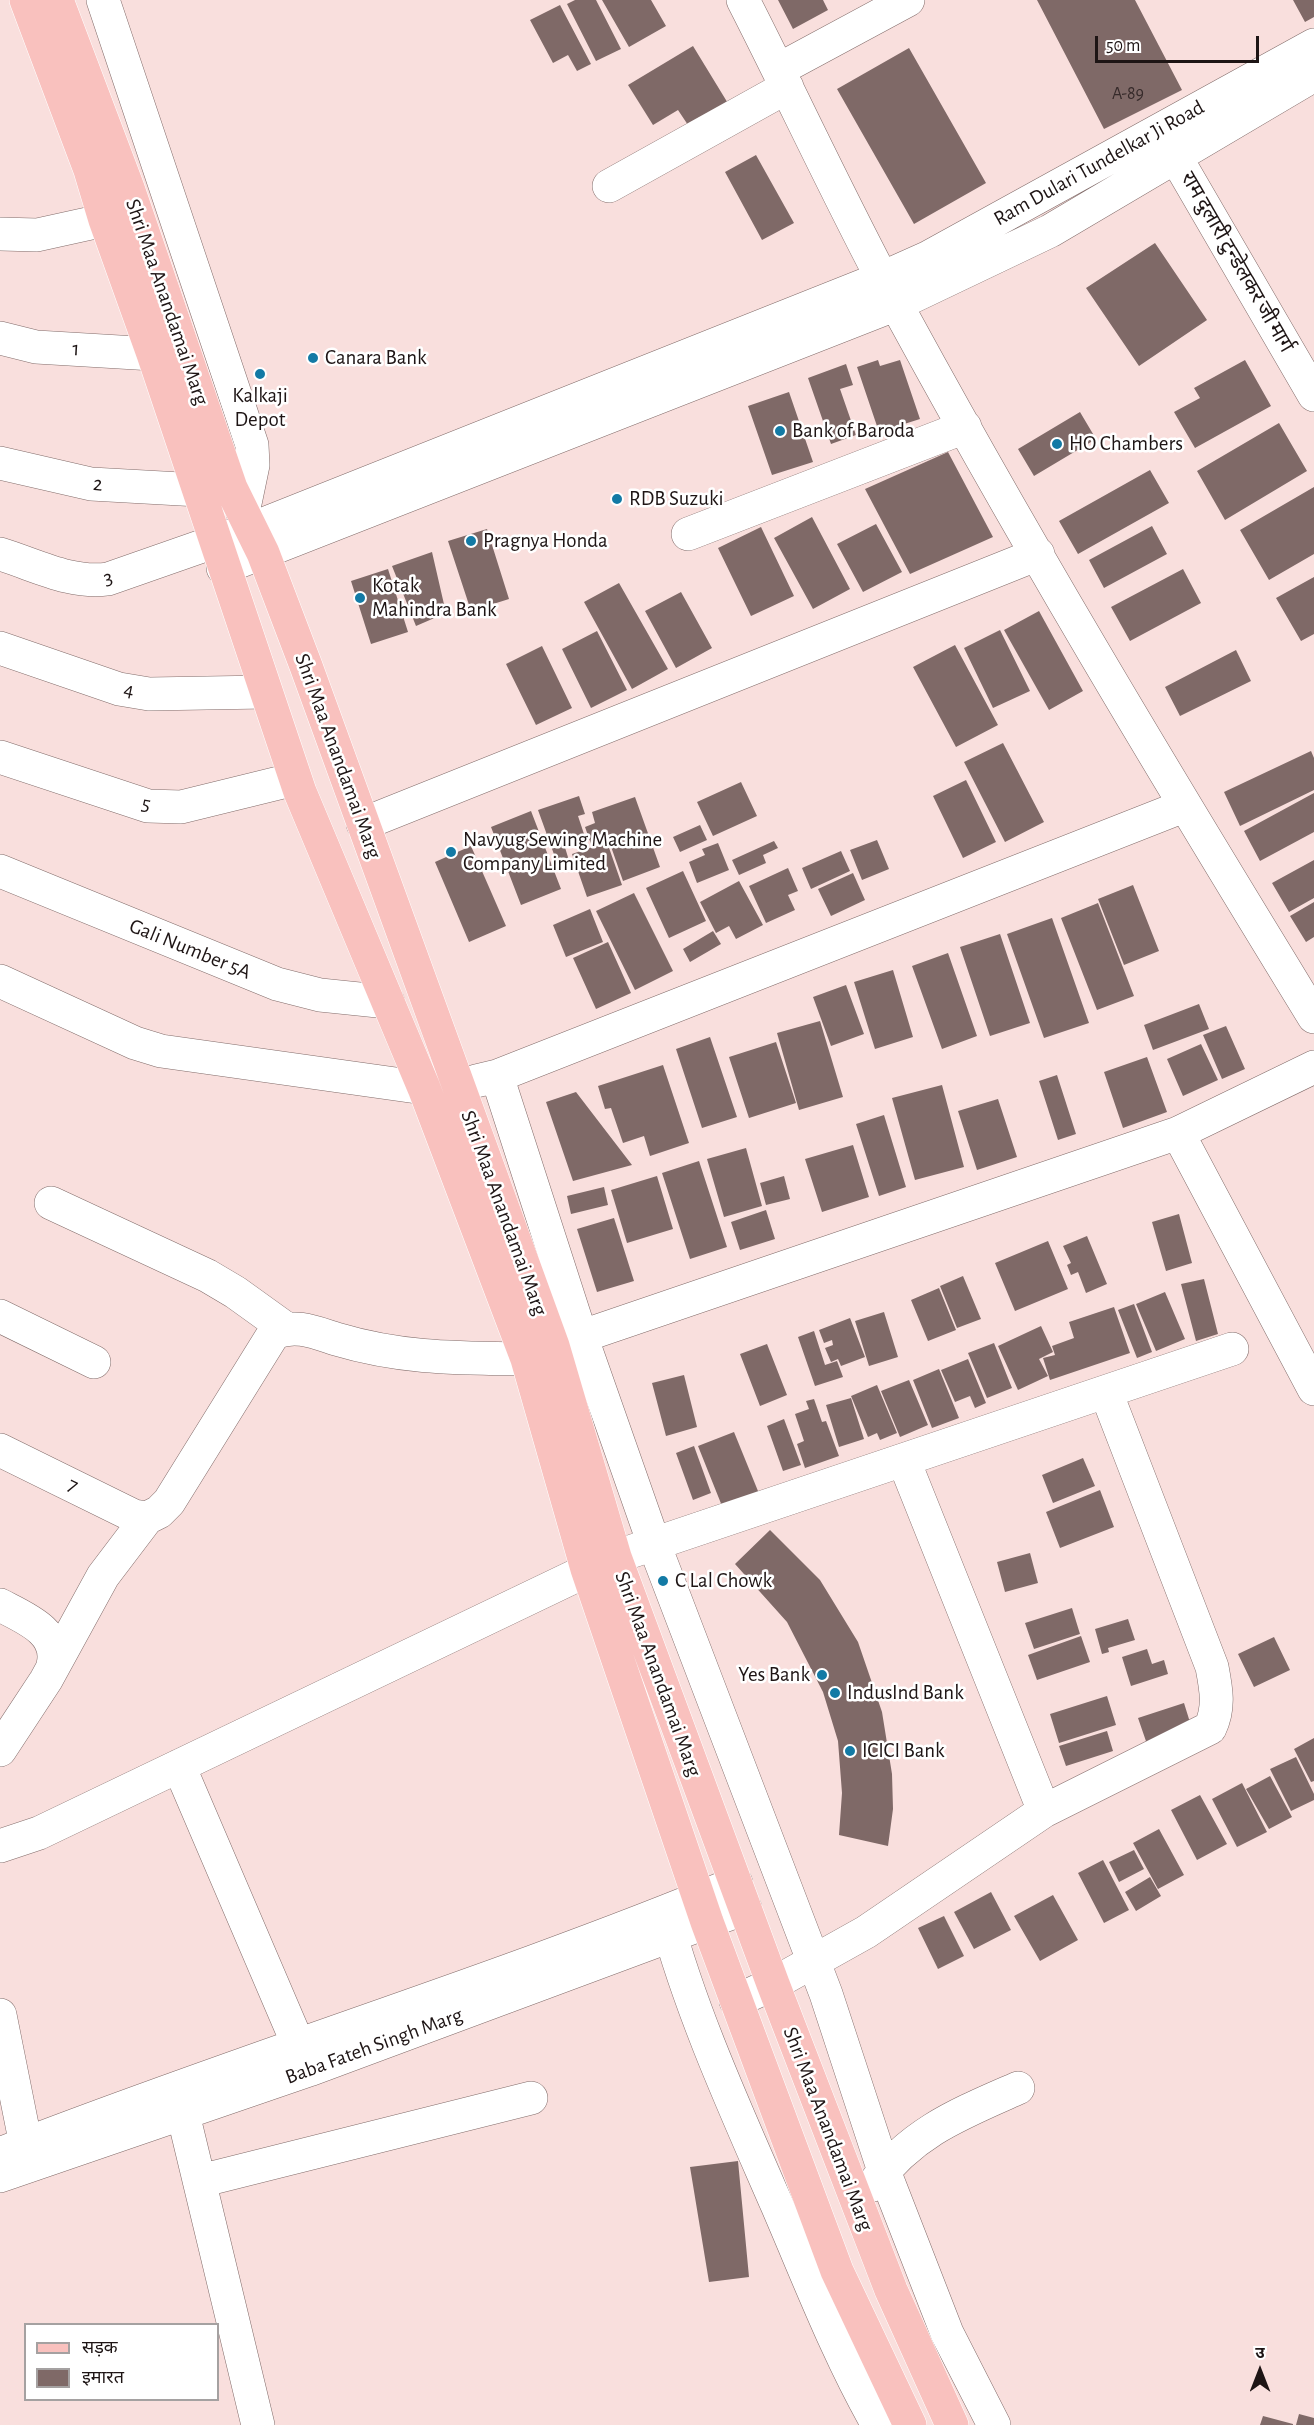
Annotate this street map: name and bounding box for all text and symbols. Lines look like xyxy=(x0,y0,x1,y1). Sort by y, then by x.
scale bar xyxy=(1098,24,1262,62)
text: 50 m xyxy=(1106,37,1140,55)
house number: A-89 xyxy=(1112,83,1144,105)
street label: Ram Dulari Tundelkar Ji Road xyxy=(989,95,1209,231)
street label: राम दुलारी टुन्डेलकर जी मार्ग xyxy=(1175,167,1299,357)
street label: Shri Maa Anandamai Marg xyxy=(120,196,214,408)
street label: 1 xyxy=(72,336,80,362)
place label: Canara Bank xyxy=(325,345,427,371)
marker: Canara Bank xyxy=(306,351,320,365)
marker: Kalkaji Depot xyxy=(253,367,267,381)
place label: Kalkaji Depot xyxy=(232,383,288,433)
place label: Bank of Baroda xyxy=(792,418,915,444)
marker: Bank of Baroda xyxy=(773,424,787,438)
place label: HO Chambers xyxy=(1069,431,1183,457)
marker: HO Chambers xyxy=(1050,437,1064,451)
street label: 2 xyxy=(92,471,104,497)
place label: RDB Suzuki xyxy=(629,486,724,512)
marker: RDB Suzuki xyxy=(610,492,624,506)
place label: Pragnya Honda xyxy=(483,528,608,554)
marker: Pragnya Honda xyxy=(464,534,478,548)
street label: 3 xyxy=(101,565,115,591)
place label: Kotak Mahindra Bank xyxy=(372,573,497,623)
marker: Kotak Mahindra Bank xyxy=(353,591,367,605)
street label: Shri Maa Anandamai Marg xyxy=(289,650,387,862)
street label: 4 xyxy=(121,677,137,703)
street label: 5 xyxy=(139,791,153,817)
place label: Navyug Sewing Machine Company Limited xyxy=(463,827,662,877)
marker: Navyug Sewing Machine Company Limited xyxy=(444,845,458,859)
street label: Gali Number 5A xyxy=(126,913,254,985)
street label: Shri Maa Anandamai Marg xyxy=(455,1107,553,1319)
street label: 7 xyxy=(64,1472,82,1498)
street label: Shri Maa Anandamai Marg xyxy=(609,1568,707,1780)
place label: C Lal Chowk xyxy=(675,1568,772,1594)
marker: C Lal Chowk xyxy=(656,1574,670,1588)
place label: Yes Bank xyxy=(738,1662,810,1688)
marker: Yes Bank xyxy=(815,1668,829,1682)
place label: IndusInd Bank xyxy=(847,1680,964,1706)
marker: IndusInd Bank xyxy=(828,1686,842,1700)
place label: ICICI Bank xyxy=(862,1738,945,1764)
marker: ICICI Bank xyxy=(843,1744,857,1758)
street label: Baba Fateh Singh Marg xyxy=(282,2002,466,2090)
street label: Shri Maa Anandamai Marg xyxy=(777,2023,879,2235)
legend xyxy=(24,2323,219,2401)
text: सड़क xyxy=(82,2339,118,2357)
north arrow xyxy=(1230,2341,1290,2401)
text: उ xyxy=(1255,2345,1265,2361)
text: इमारत xyxy=(82,2369,124,2387)

